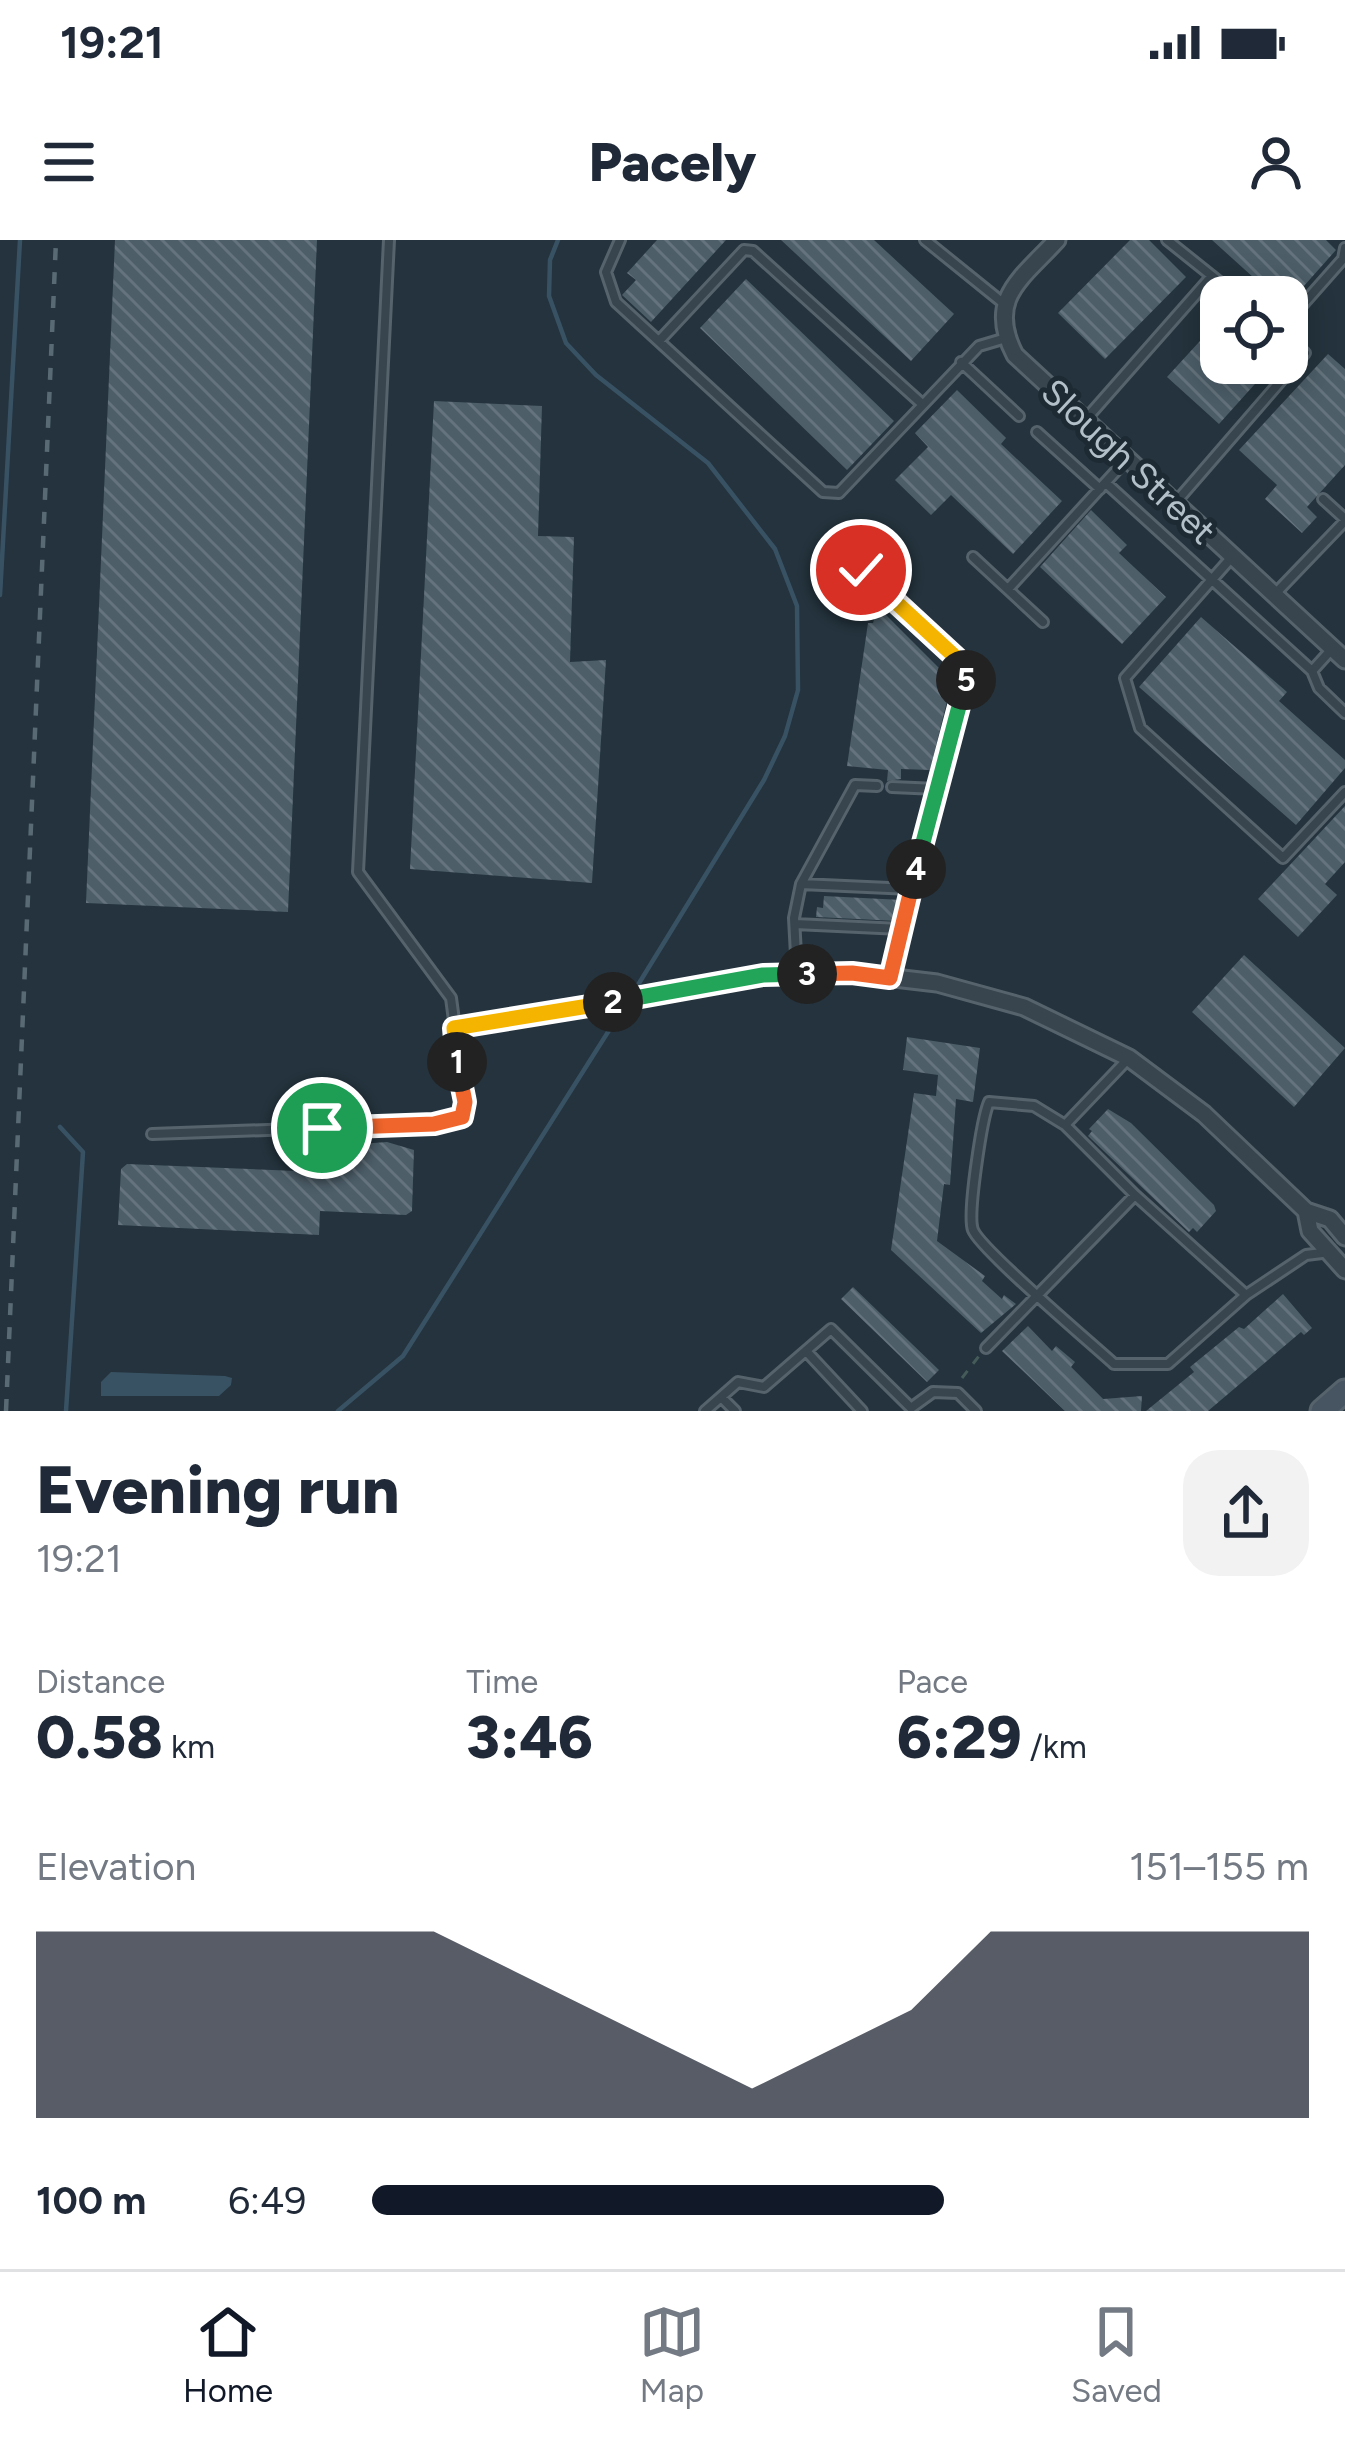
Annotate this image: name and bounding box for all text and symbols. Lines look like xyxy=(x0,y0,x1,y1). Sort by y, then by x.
text: 19:21 xyxy=(60,15,164,69)
icon: menu xyxy=(36,129,102,195)
icon: person xyxy=(1243,129,1309,195)
text: Pacely xyxy=(589,130,756,195)
map controls xyxy=(1200,276,1308,384)
button: locate xyxy=(1200,276,1308,384)
street label: Slough Street xyxy=(1033,370,1224,553)
pin xyxy=(810,519,912,621)
icon: check xyxy=(828,537,894,603)
pin: 5 xyxy=(936,650,996,710)
text: 5 xyxy=(956,660,976,699)
pin: 4 xyxy=(886,839,946,899)
text: 4 xyxy=(906,849,926,888)
pin: 3 xyxy=(777,944,837,1004)
text: 3 xyxy=(798,954,816,993)
pin: 2 xyxy=(583,972,643,1032)
text: 2 xyxy=(603,982,623,1021)
pin: 1 xyxy=(427,1032,487,1092)
text: 1 xyxy=(450,1042,464,1081)
pin xyxy=(271,1077,373,1179)
icon: arrive xyxy=(289,1095,355,1161)
text: Evening run xyxy=(36,1450,400,1530)
button: share xyxy=(1183,1450,1309,1576)
text: 19:21 xyxy=(36,1535,122,1582)
text: Distance xyxy=(36,1662,165,1701)
text: Time xyxy=(466,1662,538,1701)
text: Pace xyxy=(897,1662,968,1701)
text: 0.58 xyxy=(36,1701,163,1773)
text: 3:46 xyxy=(466,1701,593,1773)
text: 6:29 xyxy=(897,1701,1022,1773)
text: km xyxy=(163,1727,215,1766)
text: /km xyxy=(1022,1727,1087,1766)
text: Elevation xyxy=(36,1843,196,1890)
text: 151–155 m xyxy=(1129,1843,1309,1890)
text: 100 m xyxy=(36,2177,146,2224)
text: 6:49 xyxy=(228,2177,306,2224)
tab: Home xyxy=(183,2299,273,2410)
tab: Map xyxy=(639,2299,705,2410)
tab: Saved xyxy=(1071,2299,1162,2410)

